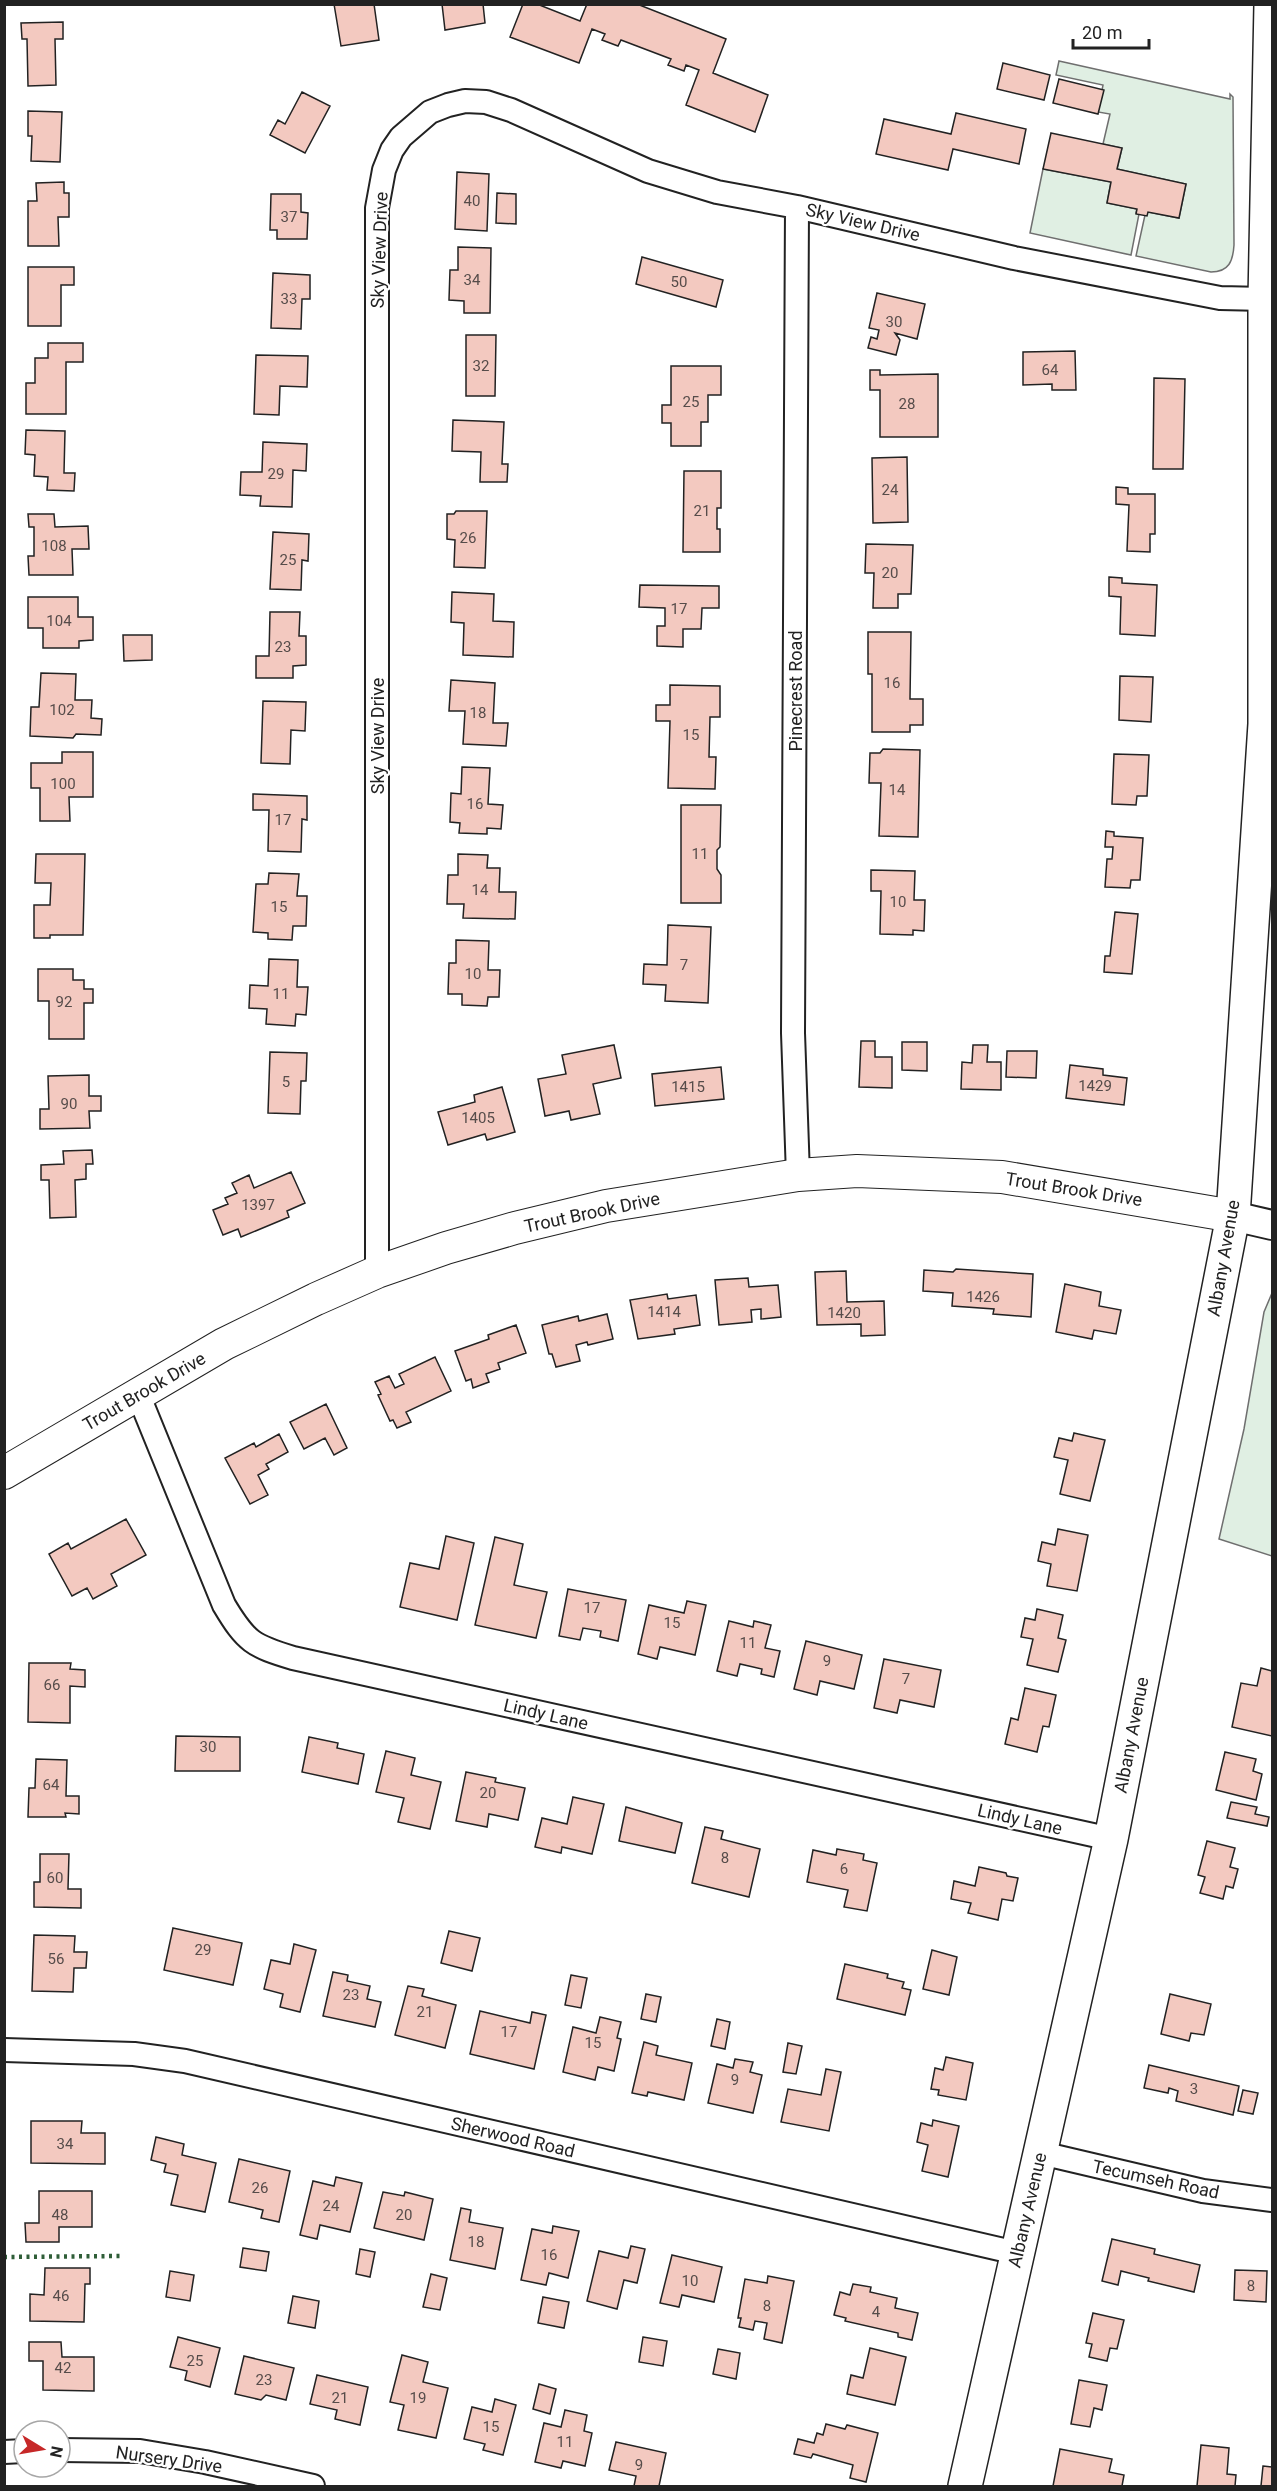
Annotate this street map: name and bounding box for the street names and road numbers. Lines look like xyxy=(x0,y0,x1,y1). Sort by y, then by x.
street label: Sky View Drive xyxy=(366,191,392,309)
street label: Sky View Drive xyxy=(804,199,922,245)
street label: Pinecrest Road xyxy=(785,630,806,752)
street label: Sky View Drive xyxy=(367,678,388,794)
street label: Trout Brook Drive xyxy=(1004,1168,1144,1210)
street label: Trout Brook Drive xyxy=(522,1187,662,1237)
street label: Albany Avenue xyxy=(1202,1198,1244,1318)
street label: Trout Brook Drive xyxy=(79,1347,209,1435)
street label: Albany Avenue xyxy=(1109,1675,1153,1795)
street label: Lindy Lane xyxy=(502,1694,590,1734)
street label: Lindy Lane xyxy=(976,1799,1064,1839)
street label: Sherwood Road xyxy=(449,2113,577,2161)
street label: Albany Avenue xyxy=(1004,2150,1050,2270)
street label: Tecumseh Road xyxy=(1091,2155,1221,2203)
street label: Nursery Drive xyxy=(114,2441,224,2477)

